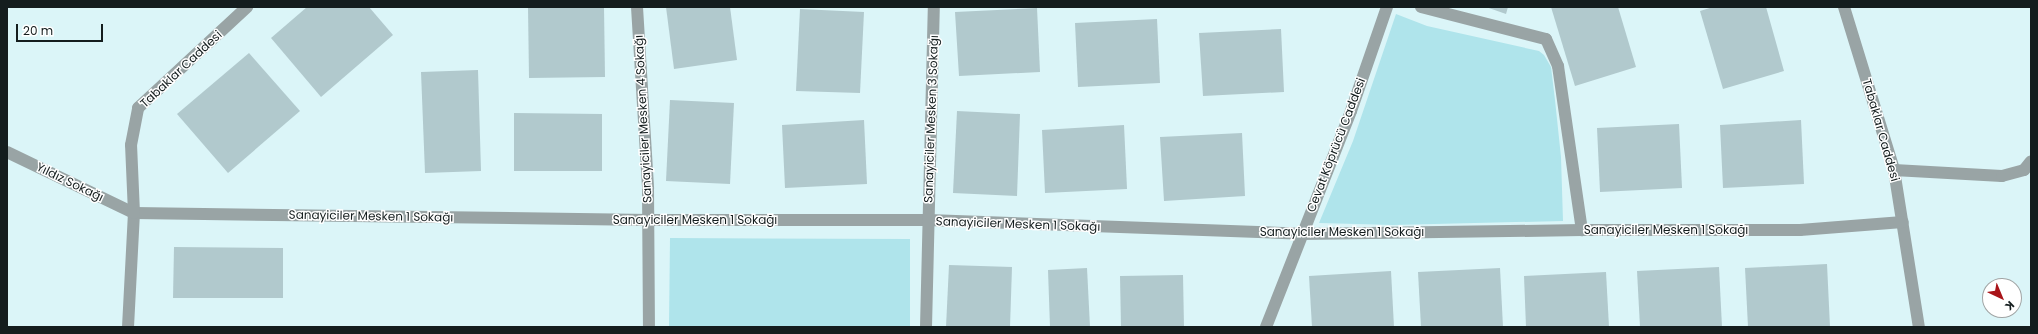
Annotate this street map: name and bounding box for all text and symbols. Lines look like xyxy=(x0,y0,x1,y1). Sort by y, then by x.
scale bar xyxy=(18,16,105,42)
text: 20 m xyxy=(23,22,53,39)
street label: Tabaklar Caddesi xyxy=(137,28,225,110)
street label: Sanayiciler Mesken 4 Sokağı xyxy=(631,35,655,203)
street label: Sanayiciler Mesken 3 Sokağı xyxy=(921,35,941,203)
street label: Cevat Köprücü Caddesi xyxy=(1304,76,1368,214)
street label: Tabaklar Caddesi xyxy=(1859,77,1903,183)
street label: Yıldız Sokağı xyxy=(34,160,106,204)
street label: Sanayiciler Mesken 1 Sokağı xyxy=(289,207,453,225)
street label: Sanayiciler Mesken 1 Sokağı xyxy=(613,213,777,227)
street label: Sanayiciler Mesken 1 Sokağı xyxy=(935,214,1101,234)
street label: Sanayiciler Mesken 1 Sokağı xyxy=(1584,223,1748,237)
street label: Sanayiciler Mesken 1 Sokağı xyxy=(1260,225,1424,239)
north arrow xyxy=(1982,278,2022,318)
text: K xyxy=(2001,297,2018,314)

